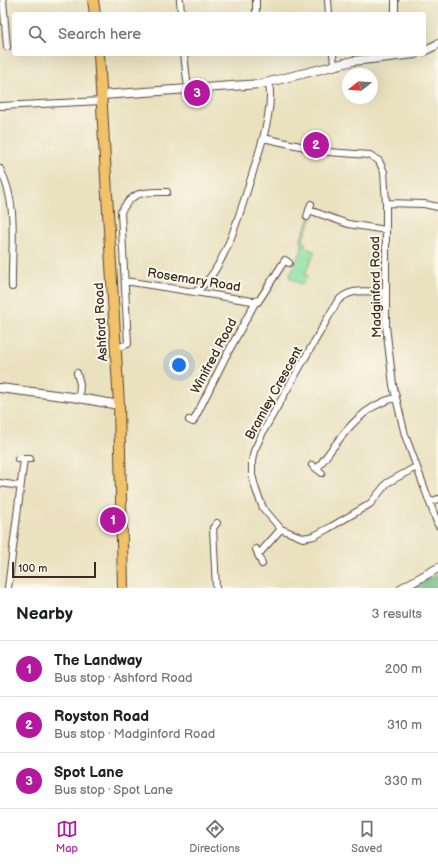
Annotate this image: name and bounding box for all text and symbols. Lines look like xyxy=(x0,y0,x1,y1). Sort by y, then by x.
search box xyxy=(12,12,426,56)
icon: search xyxy=(26,23,48,45)
text: Search here xyxy=(58,25,141,44)
north arrow xyxy=(342,68,378,104)
pin: 3 xyxy=(184,78,210,108)
pin: 2 xyxy=(303,130,329,160)
street label: Madginford Road xyxy=(367,236,385,338)
street label: Rosemary Road xyxy=(146,265,242,295)
street label: Ashford Road xyxy=(91,282,111,362)
street label: Winifred Road xyxy=(187,316,241,396)
street label: Bramley Crescent xyxy=(242,344,306,442)
your location xyxy=(169,355,189,375)
pin: 1 xyxy=(100,505,126,535)
scale bar xyxy=(12,560,96,579)
text: 100 m xyxy=(18,562,47,575)
text: Nearby xyxy=(16,604,73,624)
text: 3 results xyxy=(371,606,422,622)
text: The Landway xyxy=(54,651,142,670)
text: 1 xyxy=(26,661,32,677)
text: 200 m xyxy=(385,661,422,677)
text: Bus stop · Ashford Road xyxy=(54,670,192,686)
text: Royston Road xyxy=(54,707,149,726)
text: 2 xyxy=(25,717,33,733)
text: 310 m xyxy=(387,717,422,733)
text: Bus stop · Madginford Road xyxy=(54,726,215,742)
text: Spot Lane xyxy=(54,763,123,782)
text: 3 xyxy=(25,773,33,789)
text: 330 m xyxy=(384,773,422,789)
text: Bus stop · Spot Lane xyxy=(54,782,173,798)
tab: Map xyxy=(56,818,78,855)
tab: Directions xyxy=(189,818,240,855)
tab: Saved xyxy=(351,818,382,855)

